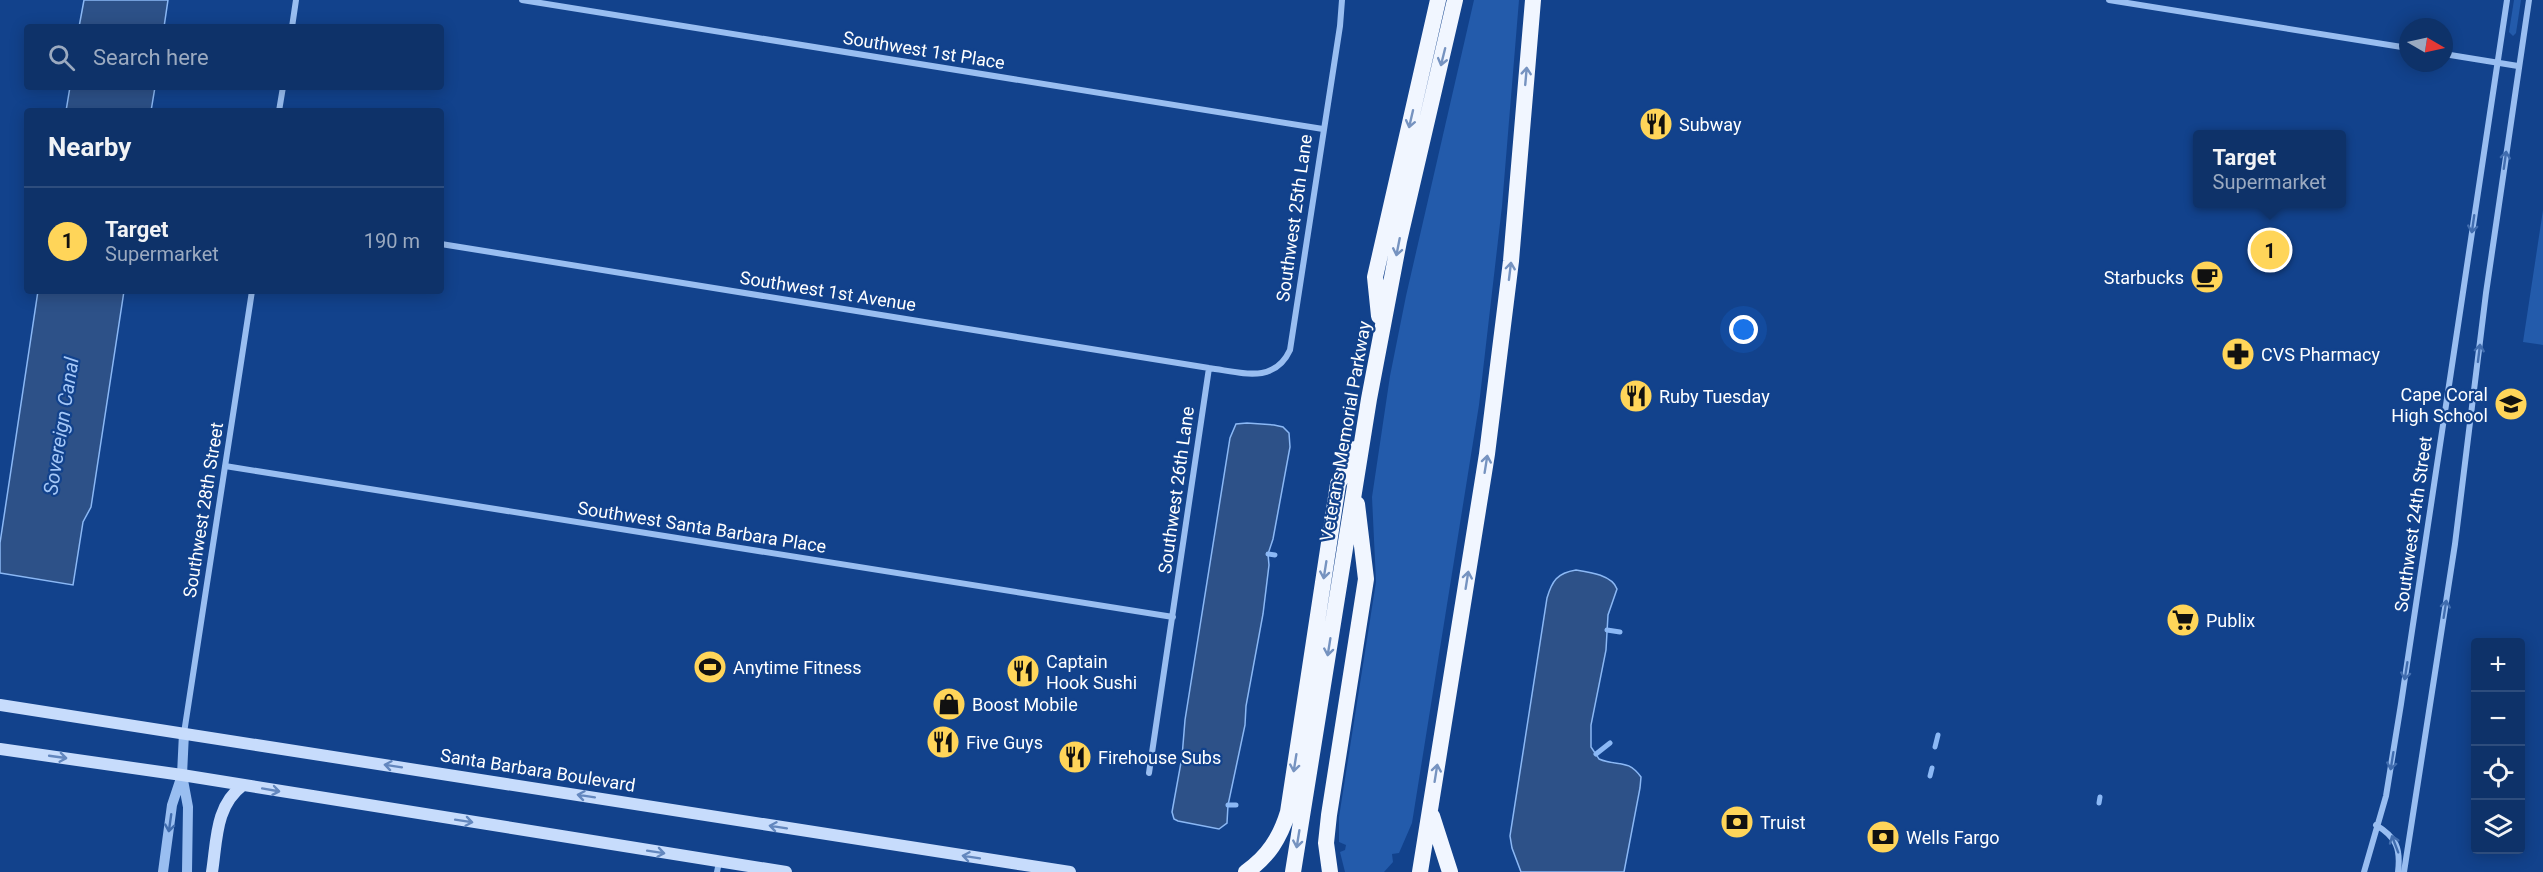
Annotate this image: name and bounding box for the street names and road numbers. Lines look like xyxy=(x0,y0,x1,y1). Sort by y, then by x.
street label: Southwest 1st Place xyxy=(842,27,1006,73)
street label: Southwest 25th Lane xyxy=(1272,133,1316,303)
street label: Southwest 1st Avenue xyxy=(738,267,918,315)
street label: Veterans Memorial Parkway xyxy=(1315,319,1375,543)
street label: Southwest 26th Lane xyxy=(1154,405,1198,575)
street label: Southwest 28th Street xyxy=(179,421,227,599)
street label: Southwest 24th Street xyxy=(2390,435,2436,613)
street label: Southwest Santa Barbara Place xyxy=(576,497,828,557)
street label: Santa Barbara Boulevard xyxy=(439,744,637,796)

